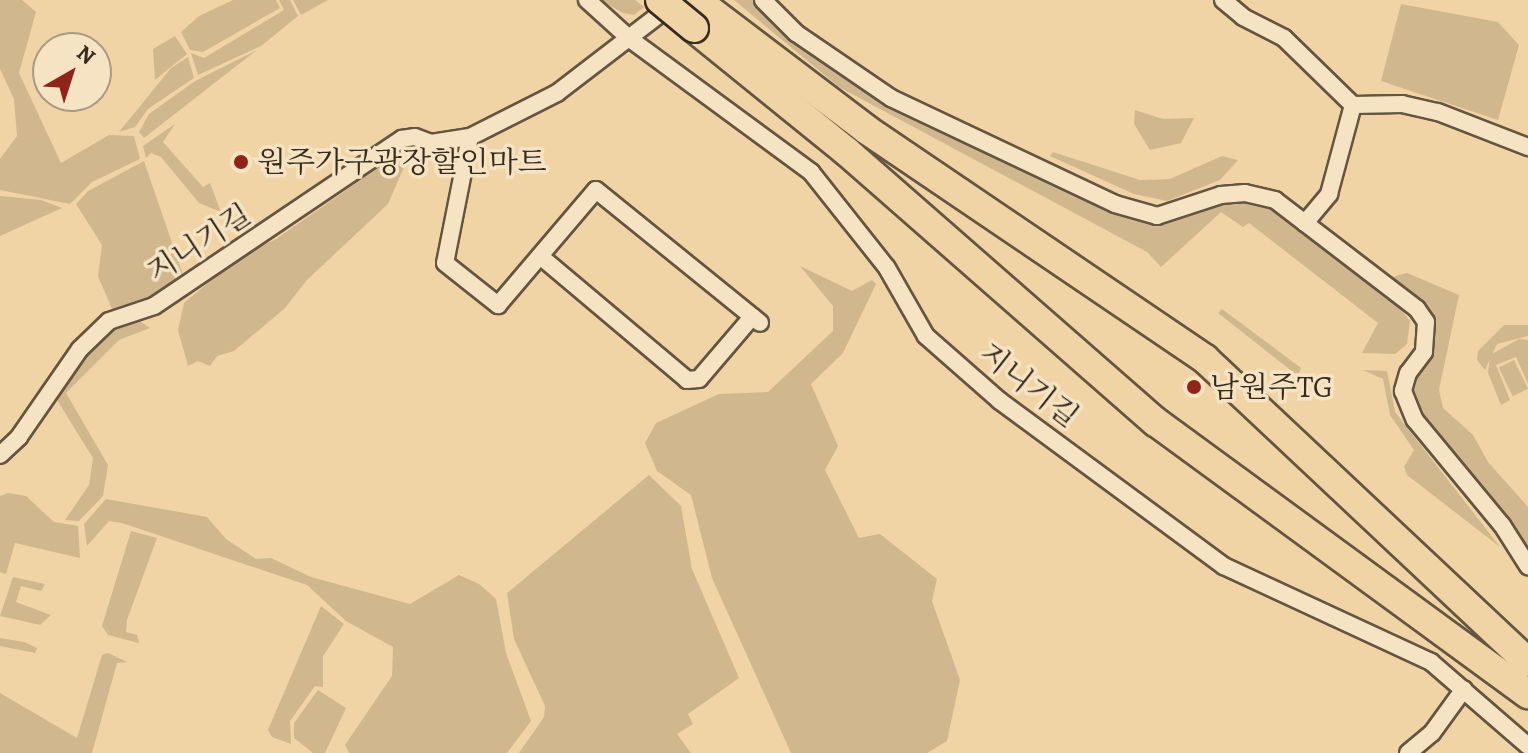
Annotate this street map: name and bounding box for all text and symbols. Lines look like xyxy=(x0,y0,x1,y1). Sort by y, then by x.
north arrow xyxy=(32,32,112,112)
text: N xyxy=(70,38,102,72)
place label: 원주가구광장할인마트 xyxy=(257,144,547,180)
marker: 원주가구광장할인마트 xyxy=(232,153,250,171)
street label: 지니기길 xyxy=(141,196,257,290)
street label: 지니기길 xyxy=(972,335,1086,435)
place label: 남원주TG xyxy=(1210,369,1333,405)
marker: 남원주TG xyxy=(1185,378,1203,396)

